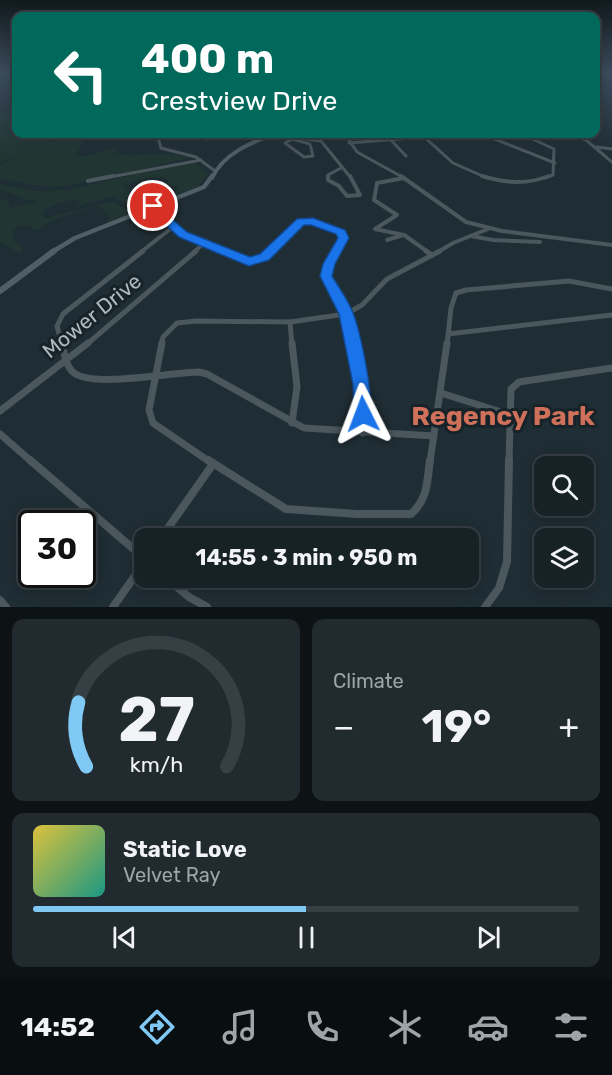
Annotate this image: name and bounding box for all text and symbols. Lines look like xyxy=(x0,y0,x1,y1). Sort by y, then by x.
text: 400 m xyxy=(141,34,274,84)
icon: left xyxy=(42,36,120,114)
text: Crestview Drive xyxy=(141,85,337,117)
pin xyxy=(127,180,178,231)
icon: arrive xyxy=(136,189,169,222)
street label: Mower Drive xyxy=(37,268,146,363)
position arrow xyxy=(331,382,395,446)
district label: Regency Park xyxy=(411,400,595,432)
map controls xyxy=(534,456,594,588)
button: search xyxy=(534,456,594,516)
speed limit sign: 30 xyxy=(18,510,96,588)
button: layers xyxy=(534,528,594,588)
text: 14:55 · 3 min · 950 m xyxy=(196,544,417,571)
text: Climate xyxy=(333,669,404,693)
text: 27 xyxy=(118,683,194,757)
text: 19° xyxy=(422,700,491,753)
text: − xyxy=(333,707,354,746)
text: + xyxy=(558,707,579,746)
text: km/h xyxy=(129,752,183,777)
text: Static Love xyxy=(123,836,247,863)
text: Velvet Ray xyxy=(123,863,221,887)
icon: previous xyxy=(108,921,141,954)
icon: pause xyxy=(290,921,323,954)
icon: next xyxy=(472,921,505,954)
icon: directions xyxy=(136,1006,178,1048)
icon: music xyxy=(219,1006,261,1048)
icon: phone xyxy=(301,1006,343,1048)
icon: climate xyxy=(384,1006,426,1048)
icon: car xyxy=(467,1006,509,1048)
icon: filters xyxy=(550,1006,592,1048)
text: 14:52 xyxy=(20,1011,95,1043)

